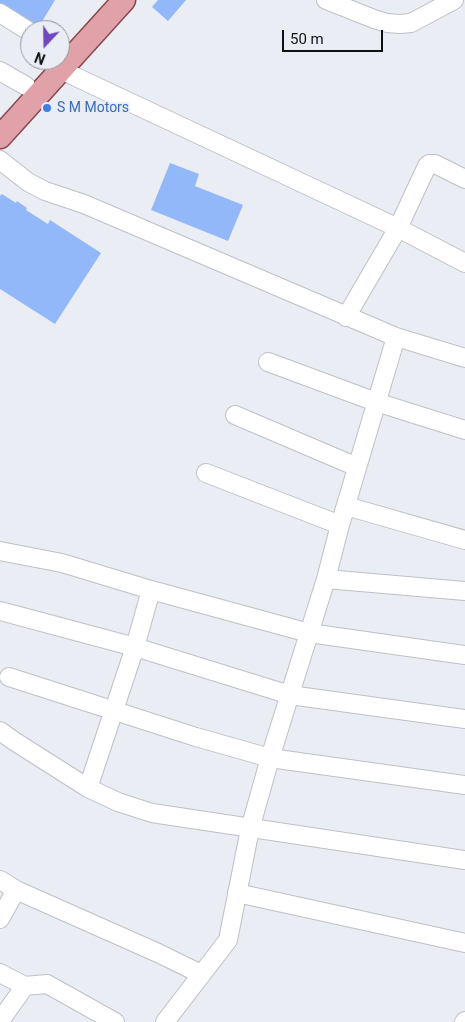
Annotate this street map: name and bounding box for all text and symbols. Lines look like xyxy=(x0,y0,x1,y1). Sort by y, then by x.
north arrow xyxy=(20,20,70,70)
scale bar xyxy=(285,20,386,52)
text: 50 m xyxy=(290,30,324,48)
text: N xyxy=(33,49,47,67)
place label: S M Motors xyxy=(57,100,129,116)
marker: S M Motors xyxy=(41,102,53,114)

